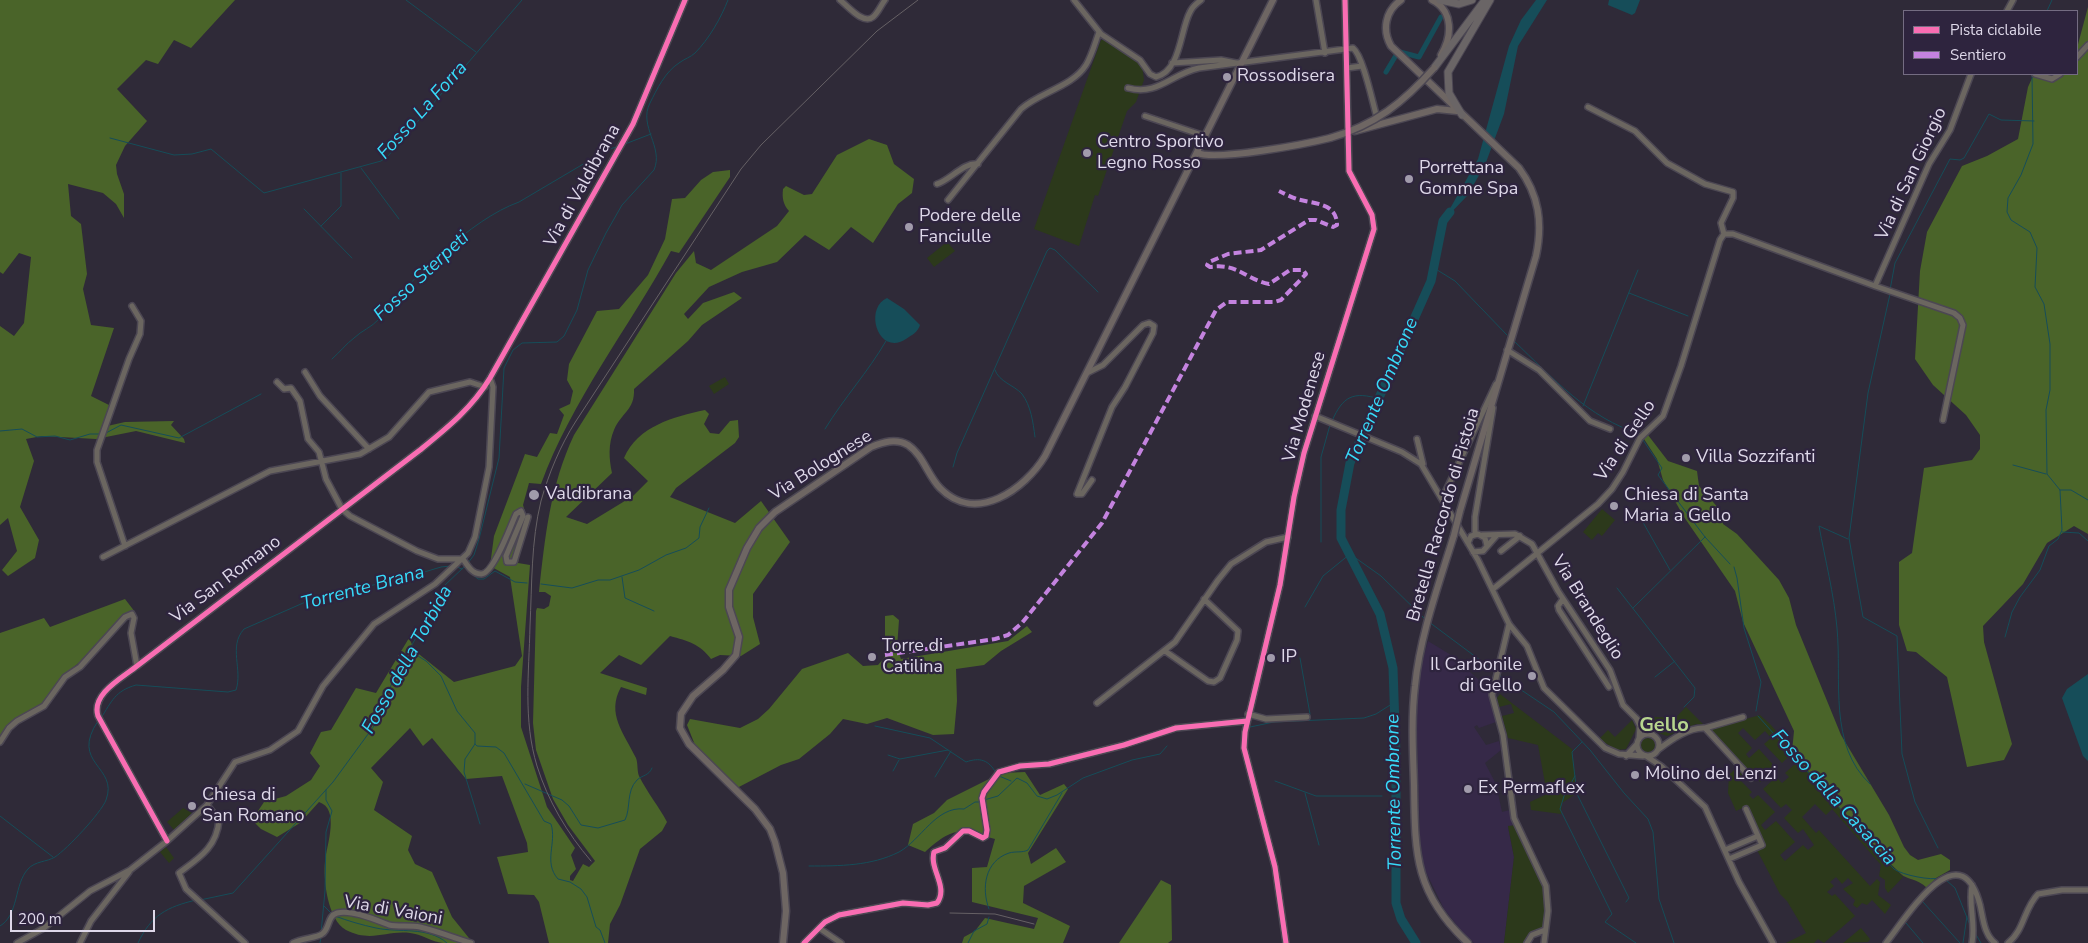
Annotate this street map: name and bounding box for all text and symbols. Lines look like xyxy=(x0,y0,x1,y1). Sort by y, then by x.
legend xyxy=(1903,10,2078,75)
text: Pista ciclabile xyxy=(1950,20,2042,40)
text: Sentiero xyxy=(1950,45,2006,65)
water label: Fosso La Forra xyxy=(373,57,473,165)
place label: Rossodisera xyxy=(1237,66,1335,88)
marker: Rossodisera xyxy=(1221,71,1233,83)
street label: Via di San Giorgio xyxy=(1872,104,1952,244)
street label: Via di Valdibrana xyxy=(540,121,626,251)
place label: Centro Sportivo Legno Rosso xyxy=(1097,132,1224,174)
marker: Centro Sportivo Legno Rosso xyxy=(1081,147,1093,159)
place label: Porrettana Gomme Spa xyxy=(1419,158,1518,200)
marker: Porrettana Gomme Spa xyxy=(1403,173,1415,185)
place label: Podere delle Fanciulle xyxy=(919,206,1021,248)
marker: Podere delle Fanciulle xyxy=(903,221,915,233)
water label: Fosso Sterpeti xyxy=(370,227,474,327)
water label: Torrente Ombrone xyxy=(1342,314,1424,468)
street label: Via Modenese xyxy=(1279,349,1331,465)
street label: Via di Gello xyxy=(1591,396,1661,486)
street label: Bretella Raccordo di Pistoia xyxy=(1403,406,1485,624)
street label: Via Bolognese xyxy=(766,426,876,506)
place label: Villa Sozzifanti xyxy=(1696,447,1815,469)
marker: Villa Sozzifanti xyxy=(1680,452,1692,464)
place label: Valdibrana xyxy=(545,484,632,506)
place label: Chiesa di Santa Maria a Gello xyxy=(1624,485,1749,528)
marker: Valdibrana xyxy=(527,488,541,502)
marker: Chiesa di Santa Maria a Gello xyxy=(1608,500,1620,512)
street label: Via San Romano xyxy=(166,531,286,629)
street label: Via Brandeglio xyxy=(1546,552,1628,664)
water label: Torrente Brana xyxy=(299,562,427,616)
water label: Fosso della Torbida xyxy=(358,582,458,738)
place label: Torre di Catilina xyxy=(882,636,943,679)
place label: IP xyxy=(1281,647,1297,669)
marker: Torre di Catilina xyxy=(866,651,878,663)
marker: IP xyxy=(1265,652,1277,664)
place label: Il Carbonile di Gello xyxy=(1430,655,1522,698)
marker: Il Carbonile di Gello xyxy=(1526,670,1538,682)
water label: Torrente Ombrone xyxy=(1382,714,1408,870)
district label: Gello xyxy=(1639,714,1689,738)
water label: Fosso della Casaccia xyxy=(1766,725,1900,871)
place label: Molino del Lenzi xyxy=(1645,764,1777,786)
marker: Molino del Lenzi xyxy=(1629,769,1641,781)
place label: Ex Permaflex xyxy=(1478,778,1585,800)
marker: Ex Permaflex xyxy=(1462,783,1474,795)
place label: Chiesa di San Romano xyxy=(202,785,304,828)
marker: Chiesa di San Romano xyxy=(186,800,198,812)
street label: Via di Vaioni xyxy=(342,892,444,930)
scale bar xyxy=(12,900,158,932)
text: 200 m xyxy=(18,909,62,929)

